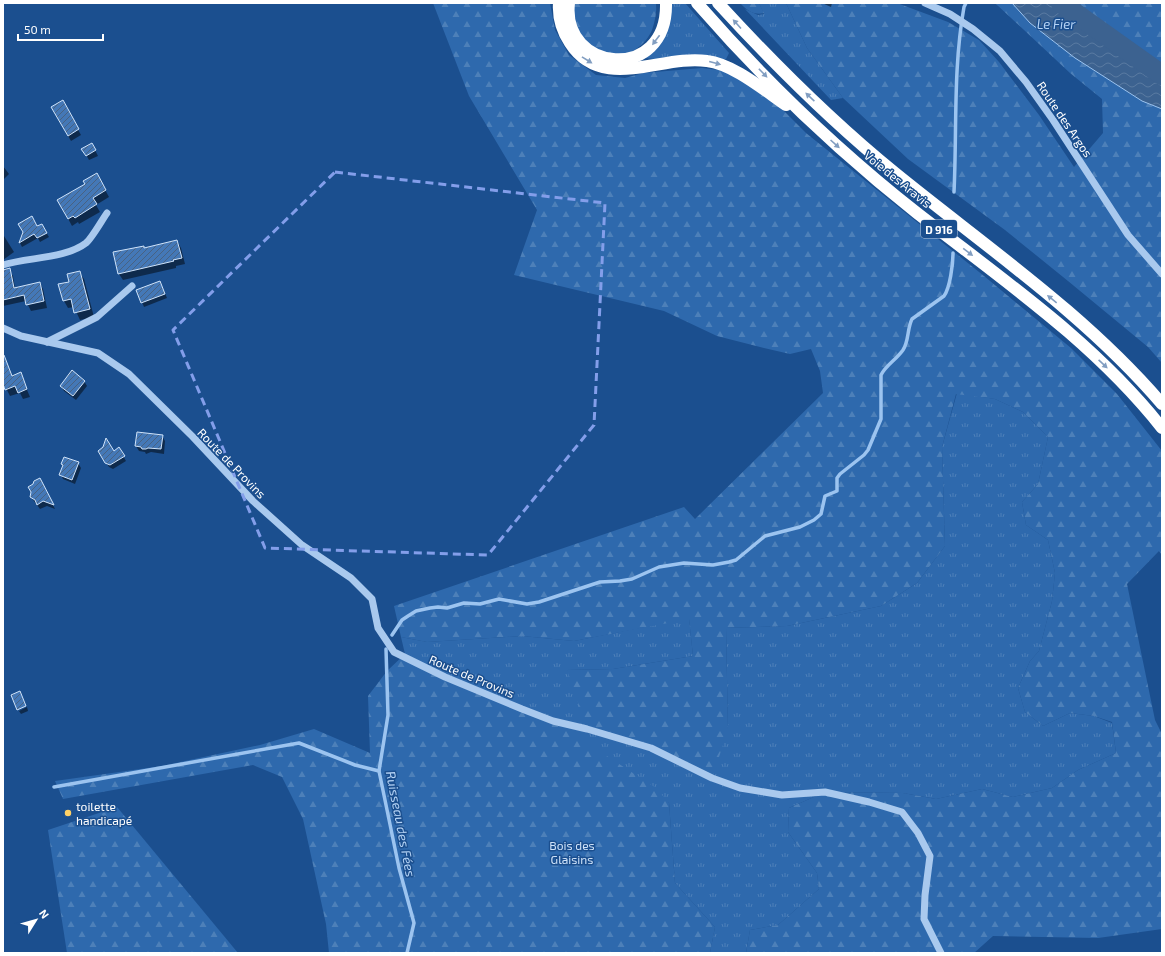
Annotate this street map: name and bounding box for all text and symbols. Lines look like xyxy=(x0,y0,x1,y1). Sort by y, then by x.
scale bar xyxy=(18,16,103,42)
water label: Le Fier xyxy=(1037,16,1076,32)
one-way arrow xyxy=(733,19,742,29)
text: 50 m xyxy=(24,22,51,36)
one-way arrow xyxy=(652,34,660,45)
one-way arrow xyxy=(581,57,593,64)
one-way arrow xyxy=(709,60,721,66)
one-way arrow xyxy=(758,69,767,78)
street label: Route des Argos xyxy=(1035,78,1095,160)
one-way arrow xyxy=(805,93,814,102)
one-way arrow xyxy=(830,139,840,148)
street label: Voie des Aravis xyxy=(862,148,934,210)
road number: D 916 xyxy=(921,220,957,238)
one-way arrow xyxy=(963,248,974,256)
one-way arrow xyxy=(1047,294,1058,303)
one-way arrow xyxy=(1098,359,1108,368)
street label: Route de Provins xyxy=(195,425,269,501)
street label: Route de Provins xyxy=(427,652,517,700)
water label: Ruisseau des Fées xyxy=(383,770,419,879)
place label: toilette handicapé xyxy=(76,799,132,827)
marker: toilette handicapé xyxy=(63,808,73,818)
park label: Bois des Glaisins xyxy=(549,838,595,866)
north arrow xyxy=(16,900,56,940)
text: N xyxy=(37,907,52,921)

